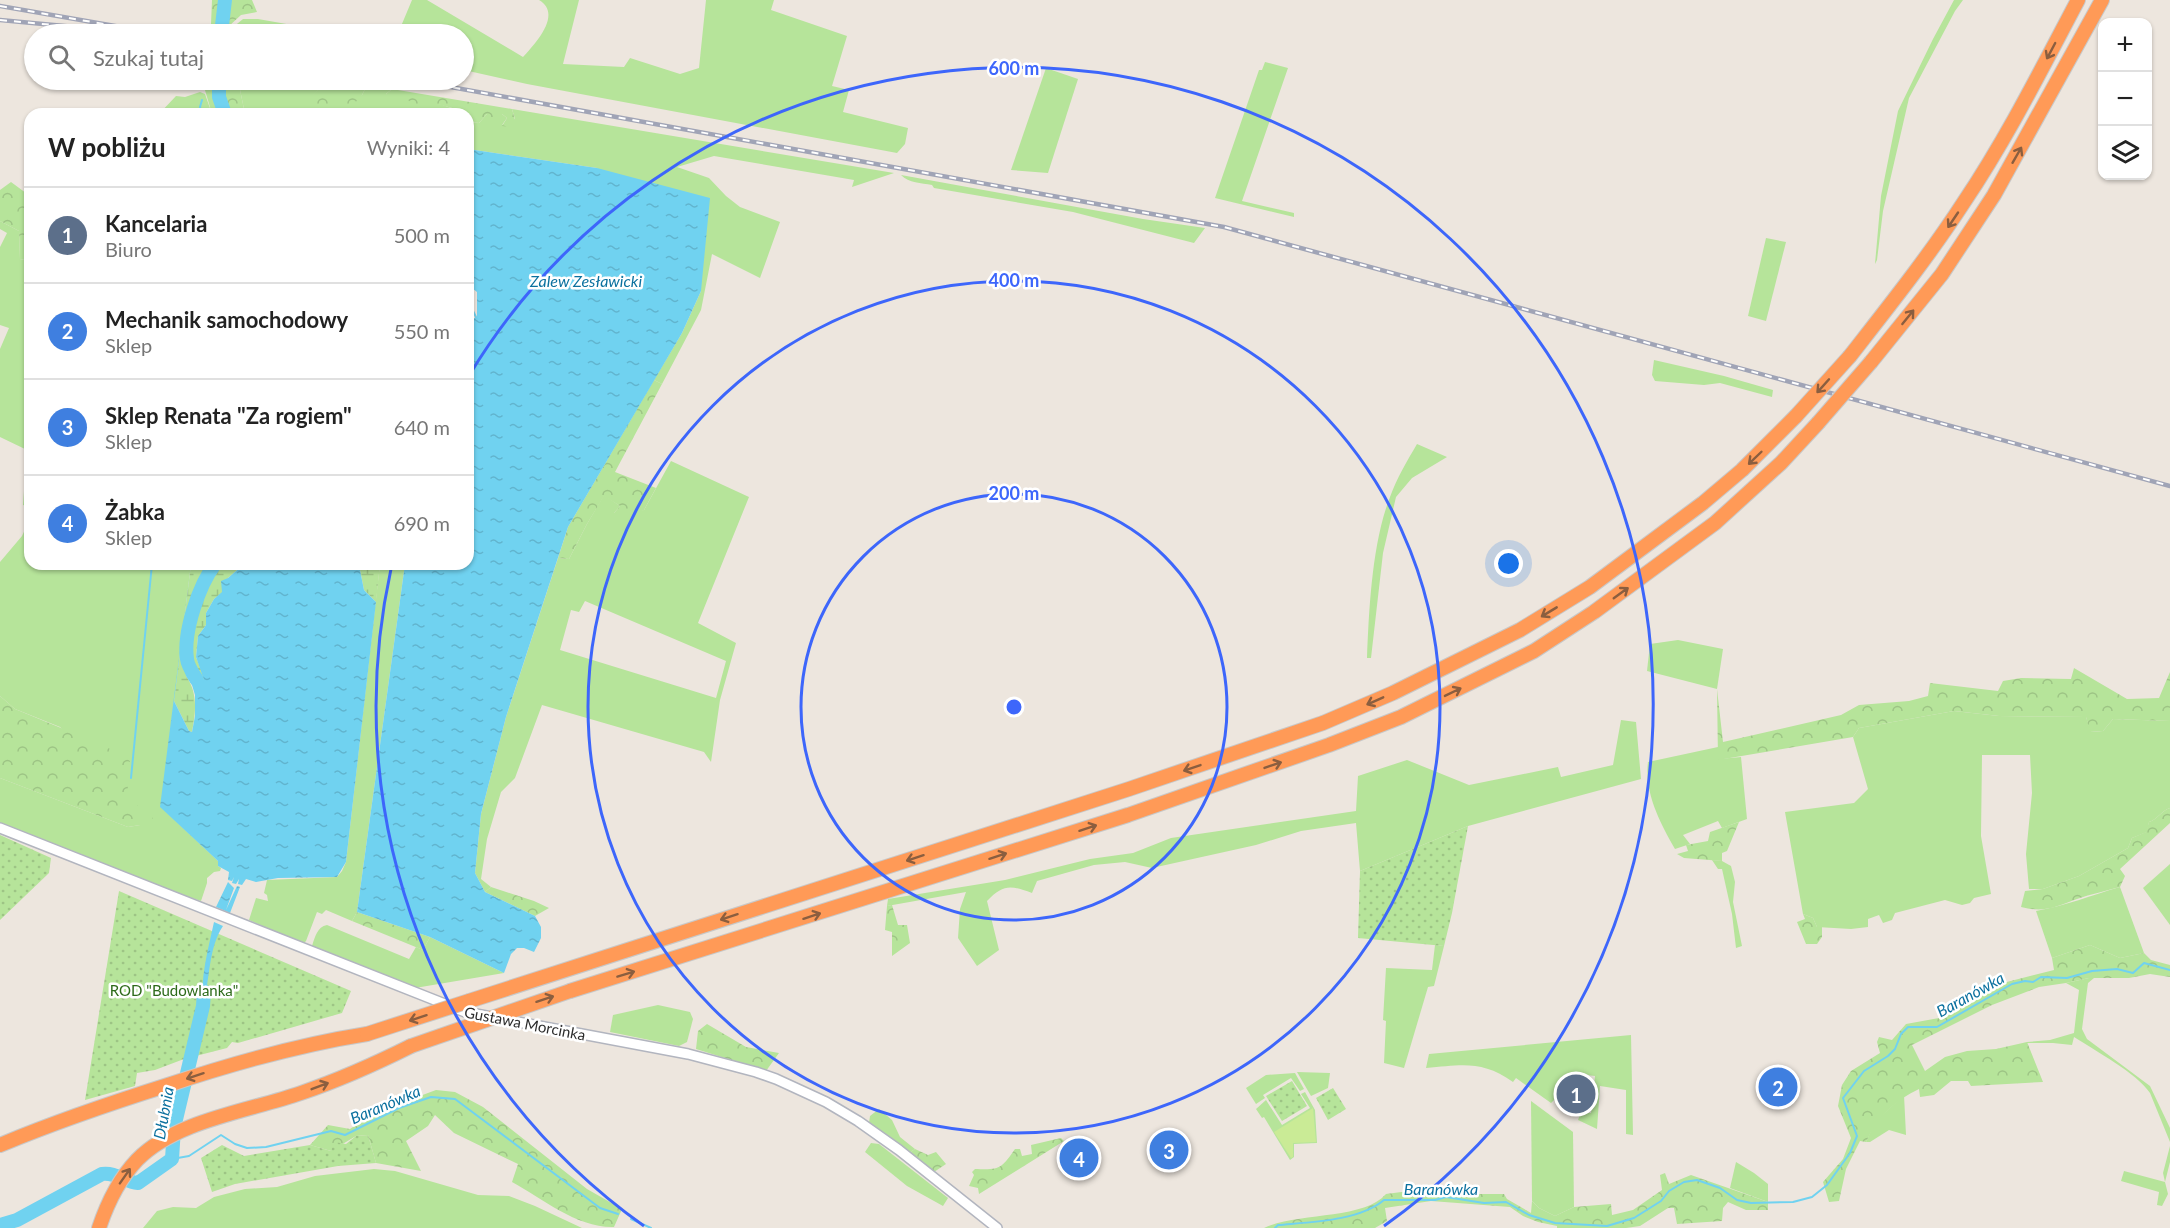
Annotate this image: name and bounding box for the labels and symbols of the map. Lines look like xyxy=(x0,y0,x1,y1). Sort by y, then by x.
one-way arrow xyxy=(2045,42,2056,60)
text: 600 m xyxy=(989,57,1039,79)
one-way arrow xyxy=(2011,147,2023,164)
one-way arrow xyxy=(1947,211,1959,228)
text: 400 m xyxy=(989,269,1039,291)
water label: Zalew Zesławicki xyxy=(529,271,642,290)
one-way arrow xyxy=(1902,309,1915,325)
one-way arrow xyxy=(1816,378,1830,393)
one-way arrow xyxy=(1747,450,1762,465)
text: 200 m xyxy=(989,482,1039,504)
your location xyxy=(1494,549,1523,578)
one-way arrow xyxy=(1612,586,1628,599)
one-way arrow xyxy=(1541,607,1558,619)
one-way arrow xyxy=(1444,685,1462,697)
one-way arrow xyxy=(1366,696,1385,707)
centre of rings xyxy=(1004,697,1024,717)
one-way arrow xyxy=(1263,758,1282,769)
one-way arrow xyxy=(1183,763,1202,774)
one-way arrow xyxy=(1078,821,1097,832)
one-way arrow xyxy=(988,850,1007,861)
one-way arrow xyxy=(906,853,925,864)
one-way arrow xyxy=(802,909,821,920)
one-way arrow xyxy=(720,913,739,924)
one-way arrow xyxy=(616,968,635,979)
water label: Baranówka xyxy=(1933,968,2007,1020)
park label: ROD "Budowlanka" xyxy=(110,981,238,999)
one-way arrow xyxy=(535,993,554,1004)
street label: Gustawa Morcinka xyxy=(463,1002,587,1044)
one-way arrow xyxy=(409,1013,428,1024)
pin: 2 xyxy=(1758,1064,1798,1110)
one-way arrow xyxy=(186,1071,205,1082)
pin: 1 xyxy=(1556,1072,1596,1116)
one-way arrow xyxy=(310,1080,329,1091)
water label: Baranówka xyxy=(347,1081,423,1127)
water label: Dłubnia xyxy=(149,1085,177,1141)
pin: 3 xyxy=(1150,1128,1188,1172)
pin: 4 xyxy=(1060,1136,1098,1180)
one-way arrow xyxy=(119,1168,131,1185)
water label: Baranówka xyxy=(1404,1179,1478,1198)

